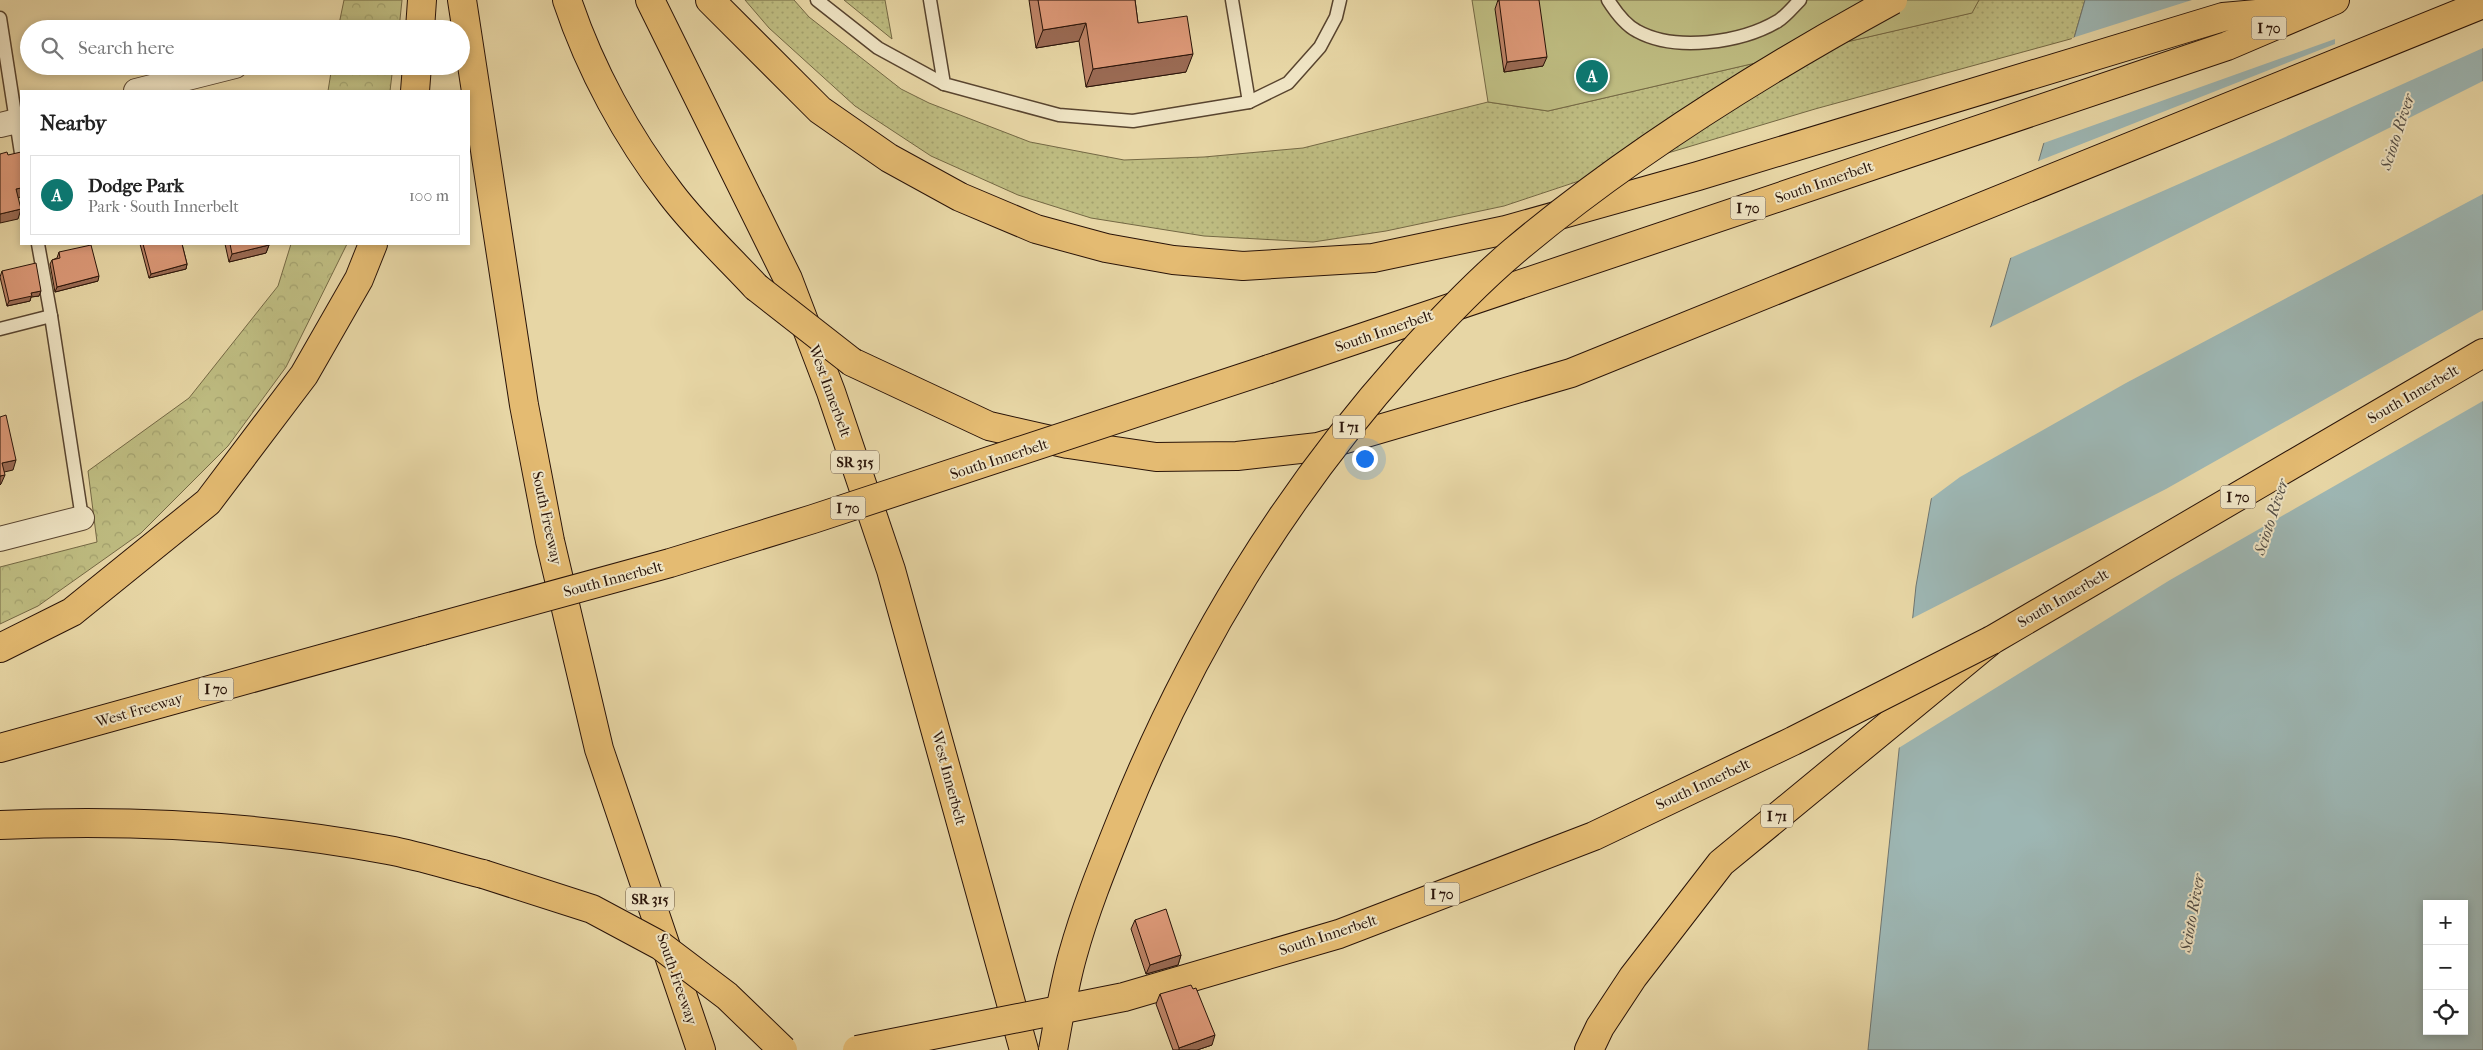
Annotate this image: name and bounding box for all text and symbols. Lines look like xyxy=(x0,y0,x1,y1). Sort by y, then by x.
road number: I 70 xyxy=(2252,16,2286,40)
search box xyxy=(20,20,470,75)
icon: search xyxy=(38,34,66,62)
text: Search here xyxy=(78,37,174,59)
pin: A xyxy=(1576,57,1608,95)
water label: Scioto River xyxy=(2376,90,2419,173)
text: Nearby xyxy=(40,111,106,135)
street label: South Innerbelt xyxy=(1773,157,1876,207)
text: Dodge Park xyxy=(88,175,184,197)
text: A xyxy=(52,186,62,205)
text: 100 m xyxy=(409,186,449,205)
text: Park · South Innerbelt xyxy=(88,197,239,216)
road number: I 70 xyxy=(1730,197,1766,220)
street label: South Innerbelt xyxy=(1333,306,1436,356)
street label: West Innerbelt xyxy=(805,341,855,440)
street label: South Innerbelt xyxy=(2364,360,2462,427)
road number: I 71 xyxy=(1333,416,1365,438)
street label: South Innerbelt xyxy=(948,434,1051,483)
your location xyxy=(1352,446,1378,472)
road number: SR 315 xyxy=(831,451,879,474)
street label: South Freeway xyxy=(528,469,566,568)
water label: Scioto River xyxy=(2250,475,2293,558)
road number: I 70 xyxy=(2220,486,2256,508)
road number: I 70 xyxy=(830,496,866,520)
street label: South Innerbelt xyxy=(561,557,665,601)
street label: South Innerbelt xyxy=(2014,564,2112,631)
road number: I 70 xyxy=(198,678,234,701)
street label: West Freeway xyxy=(92,689,186,731)
street label: West Innerbelt xyxy=(928,728,970,828)
street label: South Innerbelt xyxy=(1653,754,1754,814)
road number: I 71 xyxy=(1761,804,1793,828)
water label: Scioto River xyxy=(2176,871,2209,954)
road number: I 70 xyxy=(1424,882,1460,906)
road number: SR 315 xyxy=(626,888,674,911)
map controls xyxy=(2423,900,2468,1035)
button: + xyxy=(2423,900,2468,945)
street label: South Innerbelt xyxy=(1277,910,1380,959)
street label: South Freeway xyxy=(653,931,701,1028)
button: − xyxy=(2423,945,2468,990)
button: locate xyxy=(2423,990,2468,1035)

